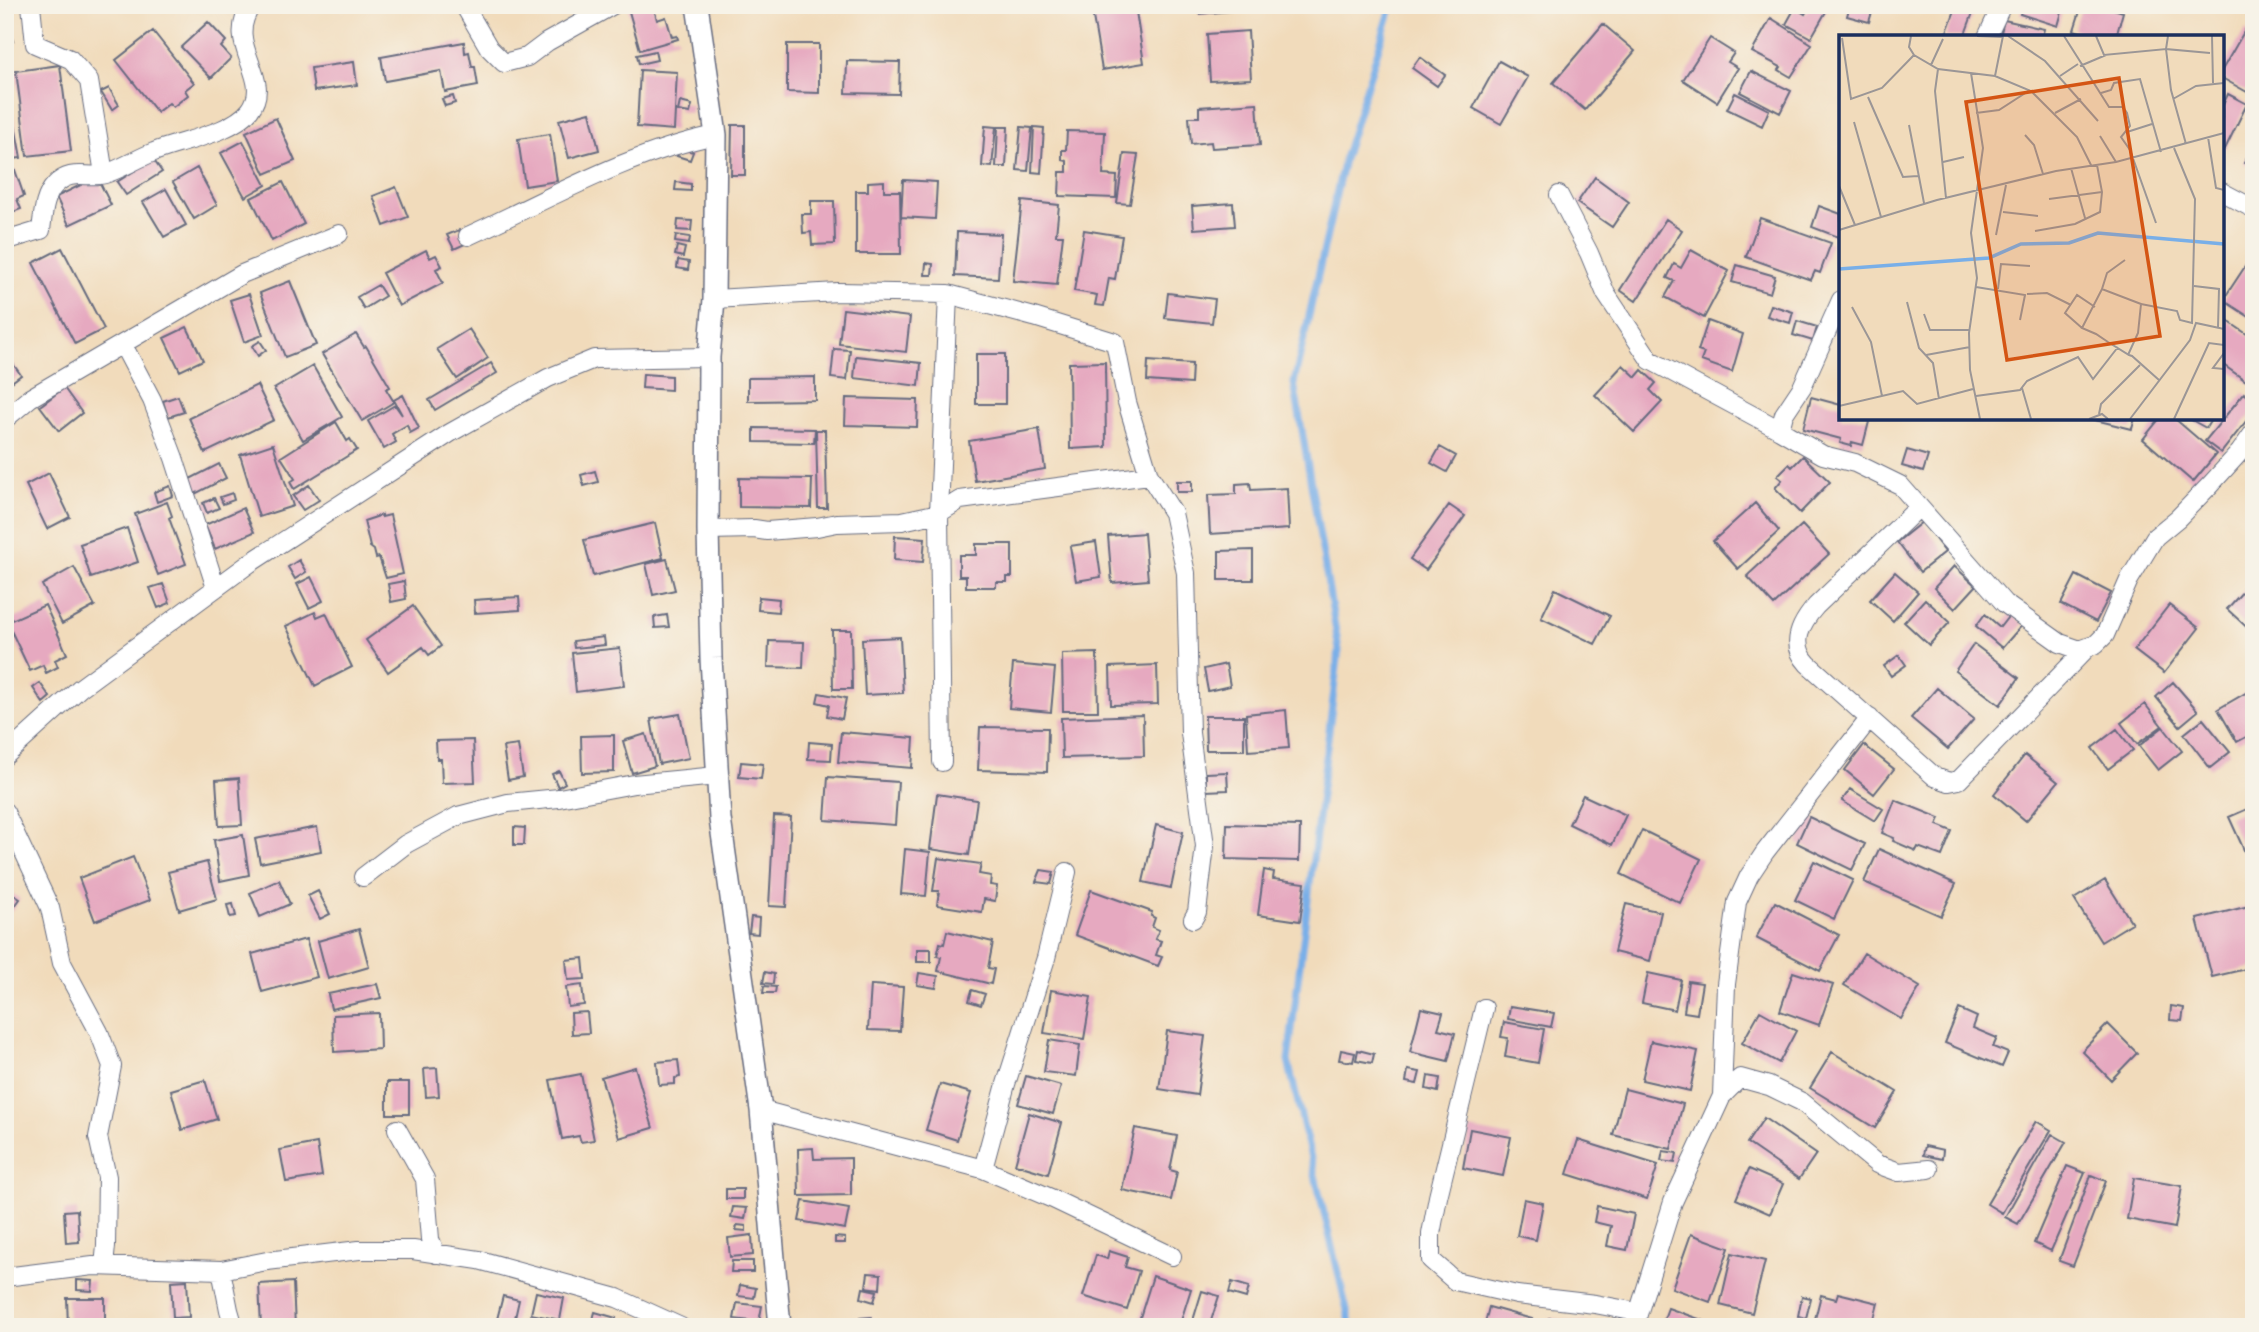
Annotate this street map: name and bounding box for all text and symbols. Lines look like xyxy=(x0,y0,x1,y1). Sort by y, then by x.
inset map xyxy=(1839,35,2224,420)

